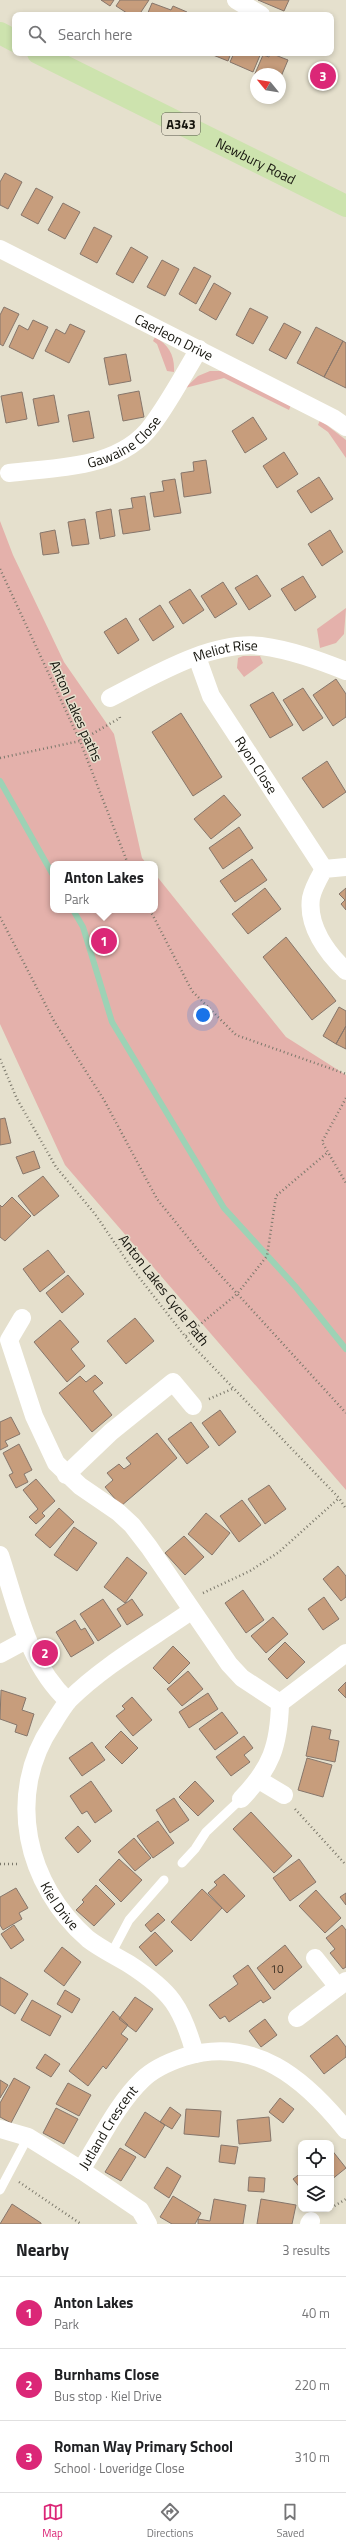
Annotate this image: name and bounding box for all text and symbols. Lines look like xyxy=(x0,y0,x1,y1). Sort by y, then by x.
search box xyxy=(12,12,334,56)
icon: search xyxy=(26,23,48,45)
text: Search here xyxy=(58,23,132,46)
pin: 3 xyxy=(310,61,336,91)
north arrow xyxy=(250,68,286,104)
road number: A343 xyxy=(162,113,200,135)
street label: Newbury Road xyxy=(212,132,299,189)
street label: Caerleon Drive xyxy=(131,308,217,366)
street label: Gawaine Close xyxy=(85,411,166,473)
street label: Meliot Rise xyxy=(190,634,258,667)
street label: Anton Lakes paths xyxy=(45,657,108,765)
street label: Ryon Close xyxy=(230,732,283,798)
popup xyxy=(50,861,158,913)
text: Anton Lakes xyxy=(64,866,144,889)
text: Park xyxy=(64,889,89,909)
pin: 1 xyxy=(91,926,117,956)
your location xyxy=(193,1005,213,1025)
street label: Anton Lakes Cycle Path xyxy=(114,1229,215,1350)
pin: 2 xyxy=(32,1638,58,1668)
street label: Kiel Drive xyxy=(36,1878,84,1935)
house number: 10 xyxy=(270,1959,284,1978)
street label: Jutland Crescent xyxy=(73,2080,142,2173)
map controls xyxy=(298,2140,334,2212)
button: locate xyxy=(298,2140,334,2176)
button: layers xyxy=(298,2176,334,2212)
text: Nearby xyxy=(16,2237,69,2263)
text: 3 results xyxy=(282,2240,330,2260)
text: Anton Lakes xyxy=(54,2291,133,2314)
text: 1 xyxy=(25,2303,33,2323)
text: 40 m xyxy=(302,2303,330,2323)
text: Park xyxy=(54,2314,79,2334)
text: Burnhams Close xyxy=(54,2363,159,2386)
text: 2 xyxy=(25,2375,33,2395)
text: 220 m xyxy=(294,2375,330,2395)
text: Bus stop · Kiel Drive xyxy=(54,2386,162,2406)
text: Roman Way Primary School xyxy=(54,2435,233,2458)
text: 3 xyxy=(25,2447,33,2467)
text: 310 m xyxy=(294,2447,330,2467)
text: School · Loveridge Close xyxy=(54,2458,184,2478)
tab: Map xyxy=(42,2501,64,2541)
tab: Directions xyxy=(147,2501,193,2541)
tab: Saved xyxy=(276,2501,304,2541)

